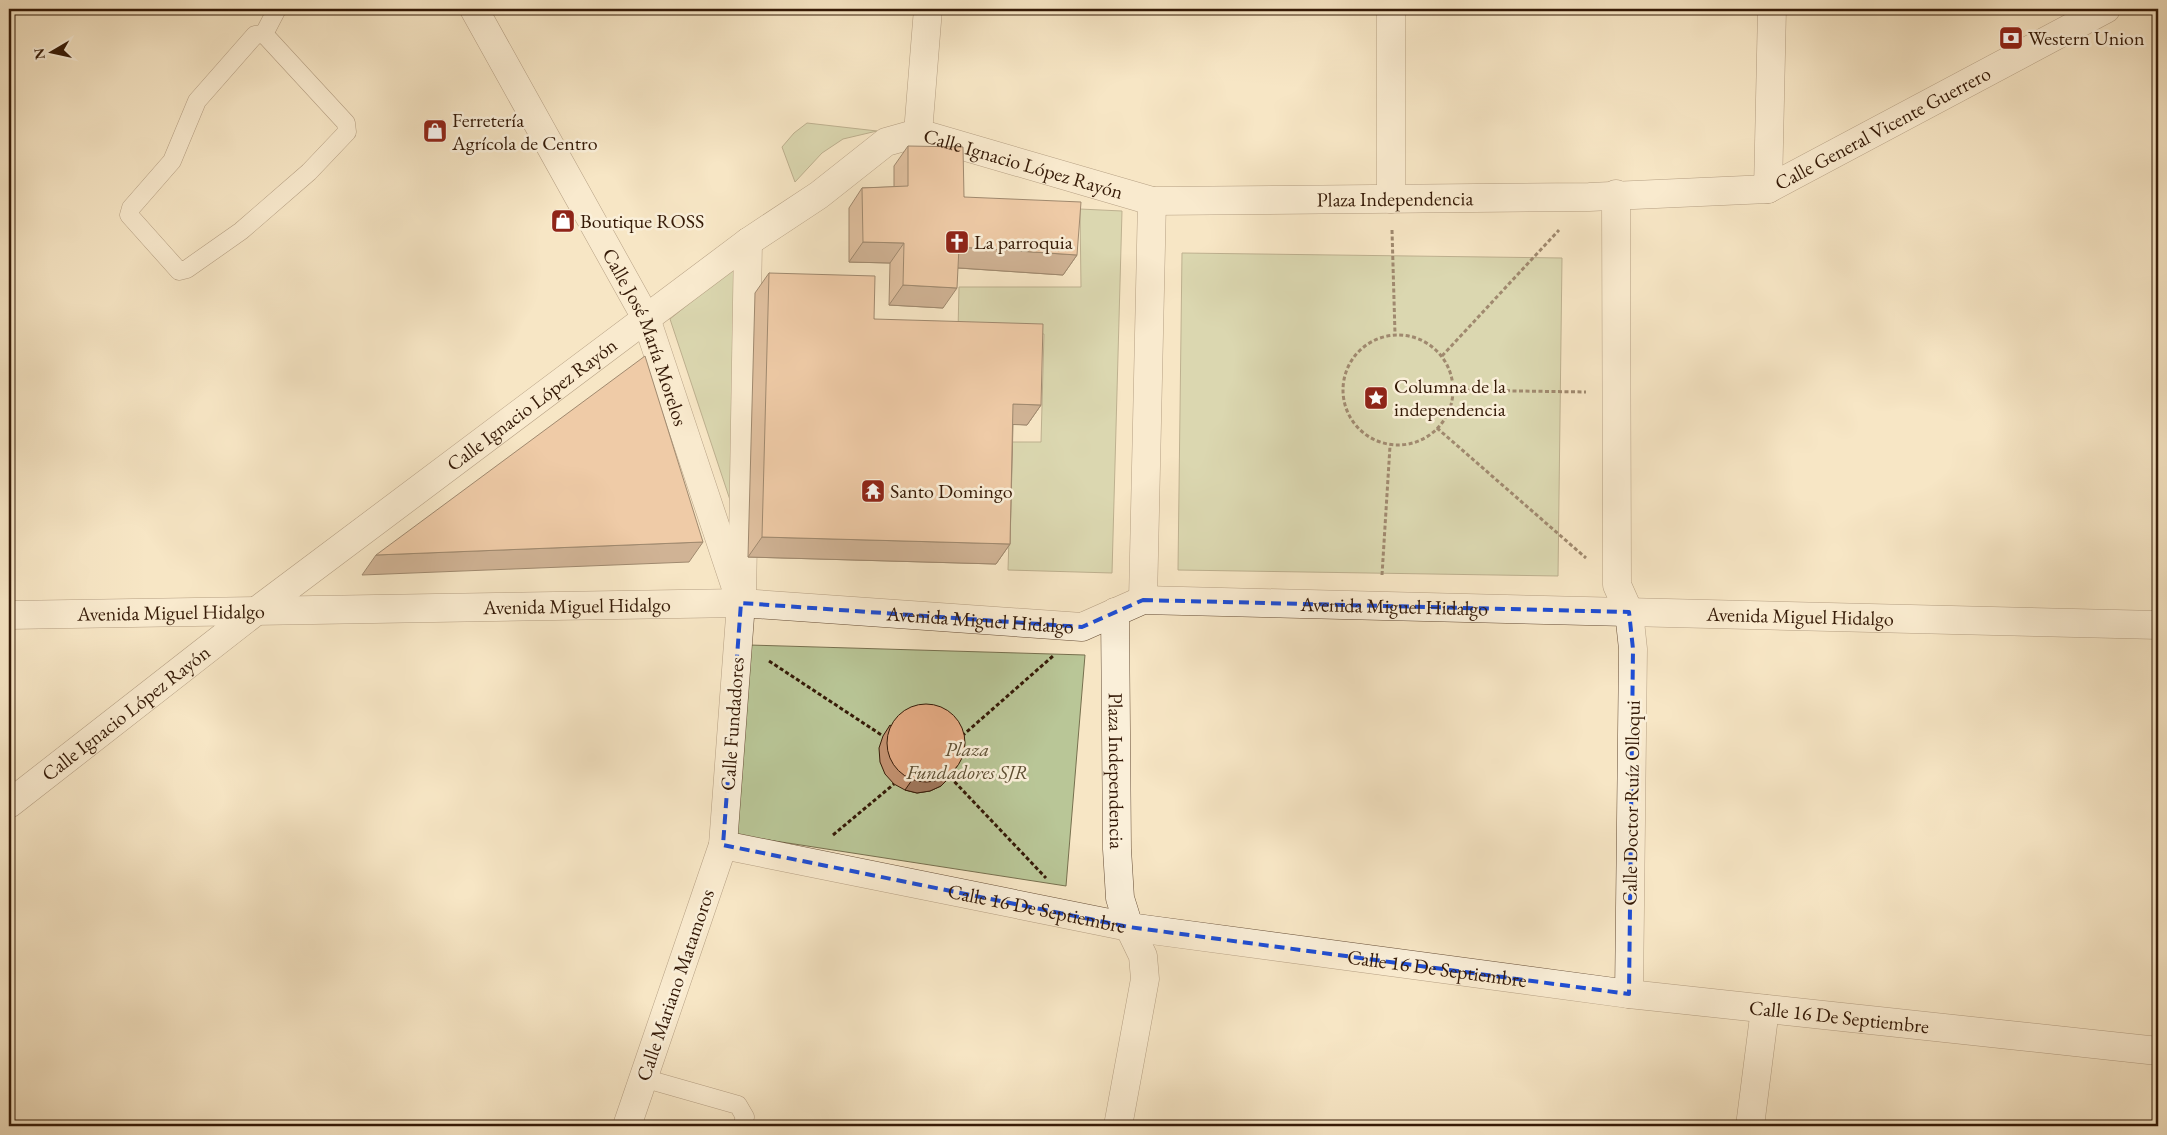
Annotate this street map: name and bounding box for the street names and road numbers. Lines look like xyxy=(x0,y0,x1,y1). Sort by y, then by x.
street label: Calle General Vicente Guerrero xyxy=(1770,60,1995,196)
street label: Calle Ignacio López Rayón xyxy=(920,122,1127,205)
street label: Plaza Independencia xyxy=(1317,185,1473,212)
street label: Calle José María Morelos xyxy=(597,243,694,429)
street label: Calle Ignacio López Rayón xyxy=(441,332,623,477)
street label: Avenida Miguel Hidalgo xyxy=(482,591,671,620)
street label: Avenida Miguel Hidalgo xyxy=(1299,591,1488,621)
street label: Avenida Miguel Hidalgo xyxy=(76,598,265,627)
street label: Avenida Miguel Hidalgo xyxy=(885,600,1075,639)
street label: Avenida Miguel Hidalgo xyxy=(1705,601,1894,631)
street label: Calle Ignacio López Rayón xyxy=(36,639,216,787)
street label: Calle Fundadores xyxy=(714,656,750,792)
street label: Plaza Independencia xyxy=(1103,693,1130,849)
street label: Calle Doctor Ruíz Olloqui xyxy=(1616,700,1646,906)
street label: Calle 16 De Septiembre xyxy=(946,878,1128,939)
street label: Calle Mariano Matamoros xyxy=(630,885,720,1085)
street label: Calle 16 De Septiembre xyxy=(1346,943,1528,993)
street label: Calle 16 De Septiembre xyxy=(1748,994,1930,1039)

